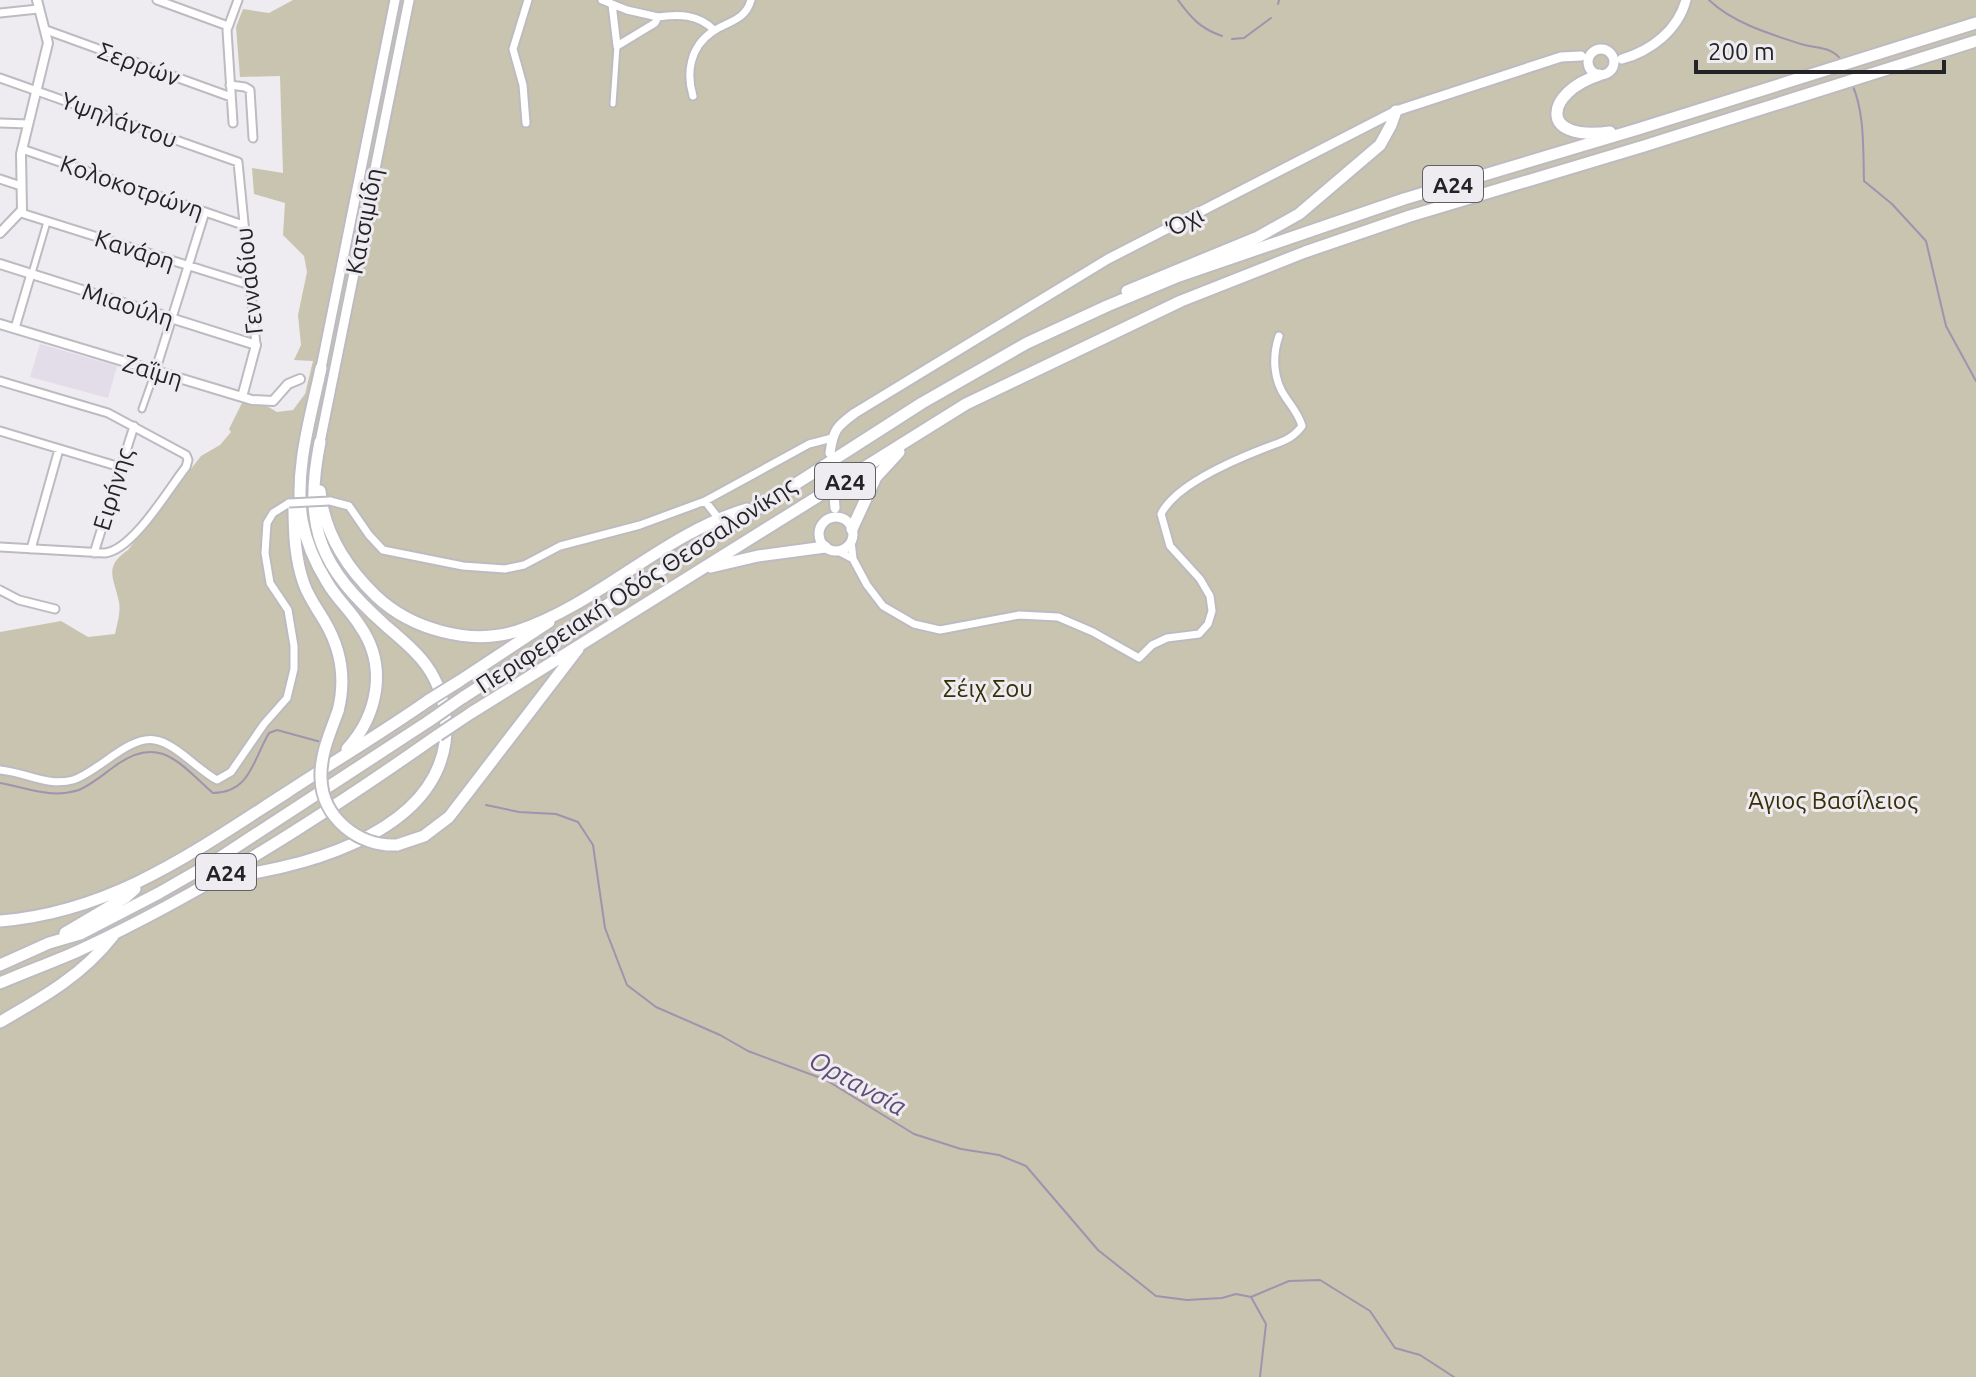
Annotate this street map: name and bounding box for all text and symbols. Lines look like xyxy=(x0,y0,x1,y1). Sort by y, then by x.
scale bar xyxy=(1696,24,1944,74)
street label: Σερρών xyxy=(94,37,184,91)
text: 200 m xyxy=(1708,38,1775,65)
street label: Υψηλάντου xyxy=(57,86,181,154)
street label: Κολοκοτρώνη xyxy=(57,150,207,224)
street label: Κατσιμίδη xyxy=(340,166,388,276)
road number: Α24 xyxy=(1423,166,1483,202)
street label: Όχι xyxy=(1161,200,1208,242)
street label: Κανάρη xyxy=(92,224,178,276)
street label: Γενναδίου xyxy=(230,226,268,336)
street label: Μιαούλη xyxy=(79,278,177,332)
street label: Ζαΐμη xyxy=(120,349,186,393)
street label: Ειρήνης xyxy=(88,444,138,533)
road number: Α24 xyxy=(815,463,875,499)
street label: Περιφερειακή Οδός Θεσσαλονίκης xyxy=(471,471,801,699)
park label: Σέιχ Σου xyxy=(943,675,1033,702)
park label: Άγιος Βασίλειος xyxy=(1748,787,1918,814)
road number: Α24 xyxy=(196,854,256,890)
water label: Ορτανσία xyxy=(805,1045,911,1121)

